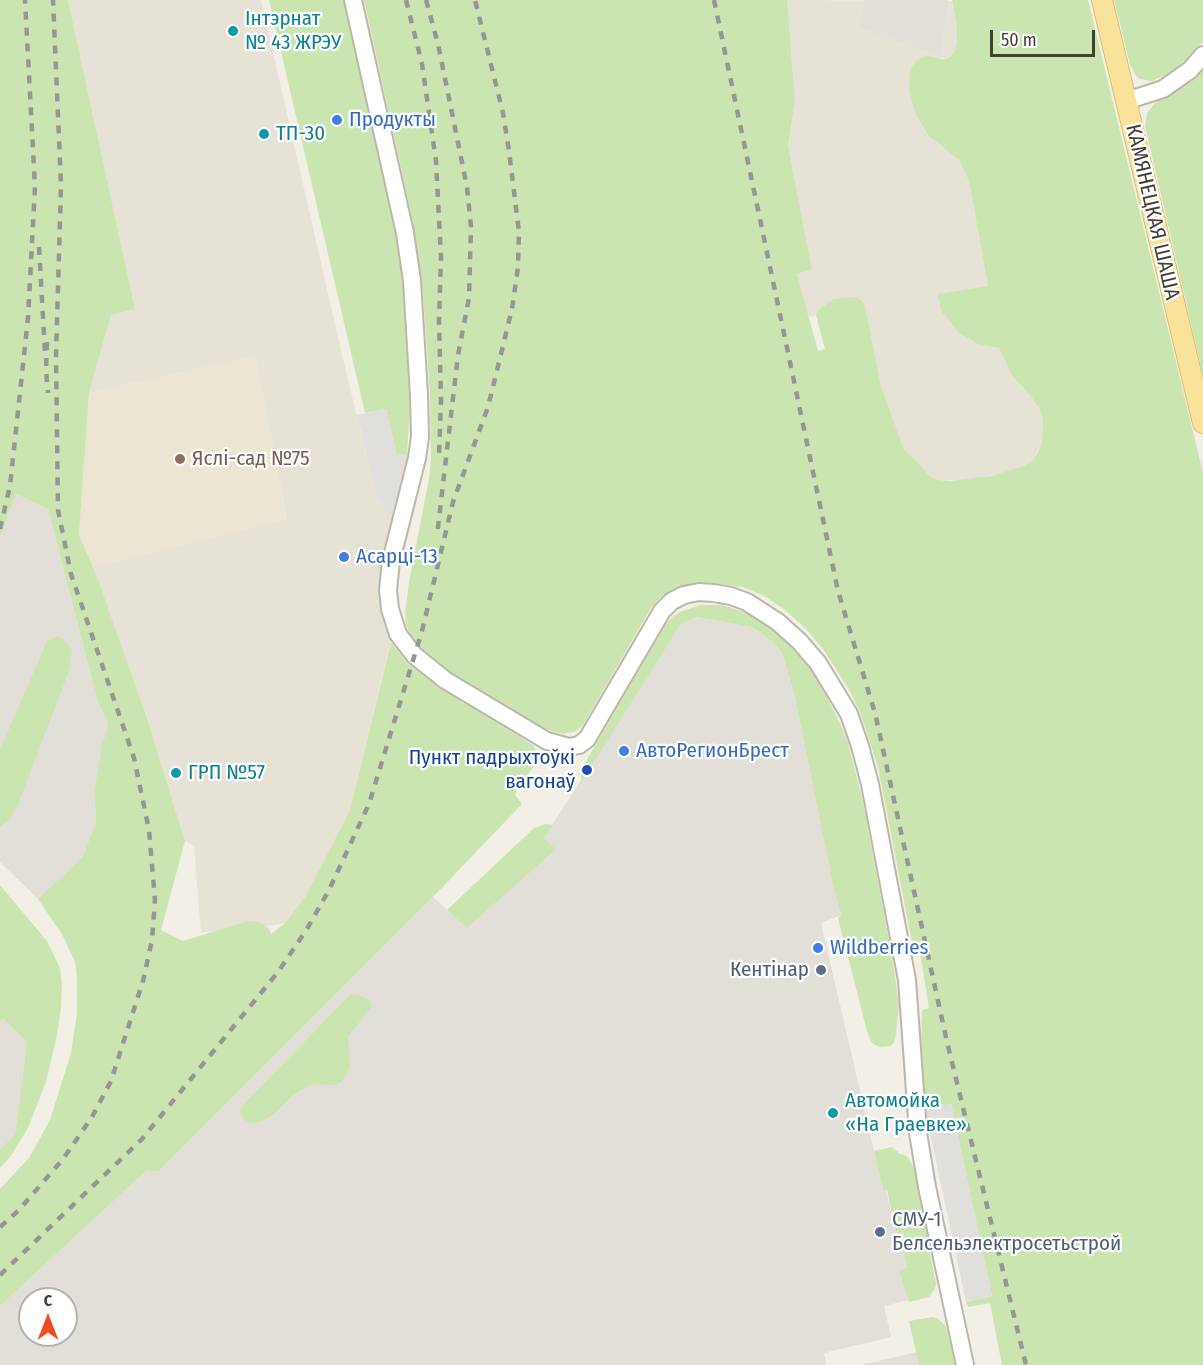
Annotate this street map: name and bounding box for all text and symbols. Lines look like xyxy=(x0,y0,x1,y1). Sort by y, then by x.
place label: Інтэрнат № 43 ЖРЭУ xyxy=(245,6,341,56)
scale bar xyxy=(993,18,1098,56)
marker: Інтэрнат № 43 ЖРЭУ xyxy=(226,24,240,38)
text: 50 m xyxy=(1001,29,1037,51)
place label: Продукты xyxy=(349,107,436,133)
marker: Продукты xyxy=(330,113,344,127)
place label: ТП-30 xyxy=(276,121,325,147)
street label: КАМЯНЕЦКАЯ ШАША xyxy=(1120,122,1184,302)
marker: ТП-30 xyxy=(257,127,271,141)
place label: Яслі-сад №75 xyxy=(192,446,310,472)
marker: Яслі-сад №75 xyxy=(173,452,187,466)
place label: Асарці-13 xyxy=(356,544,438,570)
marker: Асарці-13 xyxy=(337,550,351,564)
place label: АвтоРегионБрест xyxy=(636,738,789,764)
marker: АвтоРегионБрест xyxy=(617,744,631,758)
place label: Пункт падрыхтоўкі вагонаў xyxy=(409,745,575,795)
place label: ГРП №57 xyxy=(188,760,265,786)
marker: Пункт падрыхтоўкі вагонаў xyxy=(580,763,594,777)
marker: ГРП №57 xyxy=(169,766,183,780)
place label: Wildberries xyxy=(830,935,929,961)
marker: Wildberries xyxy=(811,941,825,955)
place label: Кентінар xyxy=(730,957,809,983)
marker: Кентінар xyxy=(814,963,828,977)
place label: Автомойка «На Граевке» xyxy=(845,1088,967,1138)
marker: Автомойка «На Граевке» xyxy=(826,1106,840,1120)
place label: СМУ-1 Белсельэлектросетьстрой xyxy=(892,1207,1121,1257)
marker: СМУ-1 Белсельэлектросетьстрой xyxy=(873,1225,887,1239)
north arrow xyxy=(18,1287,78,1347)
text: С xyxy=(44,1291,52,1310)

